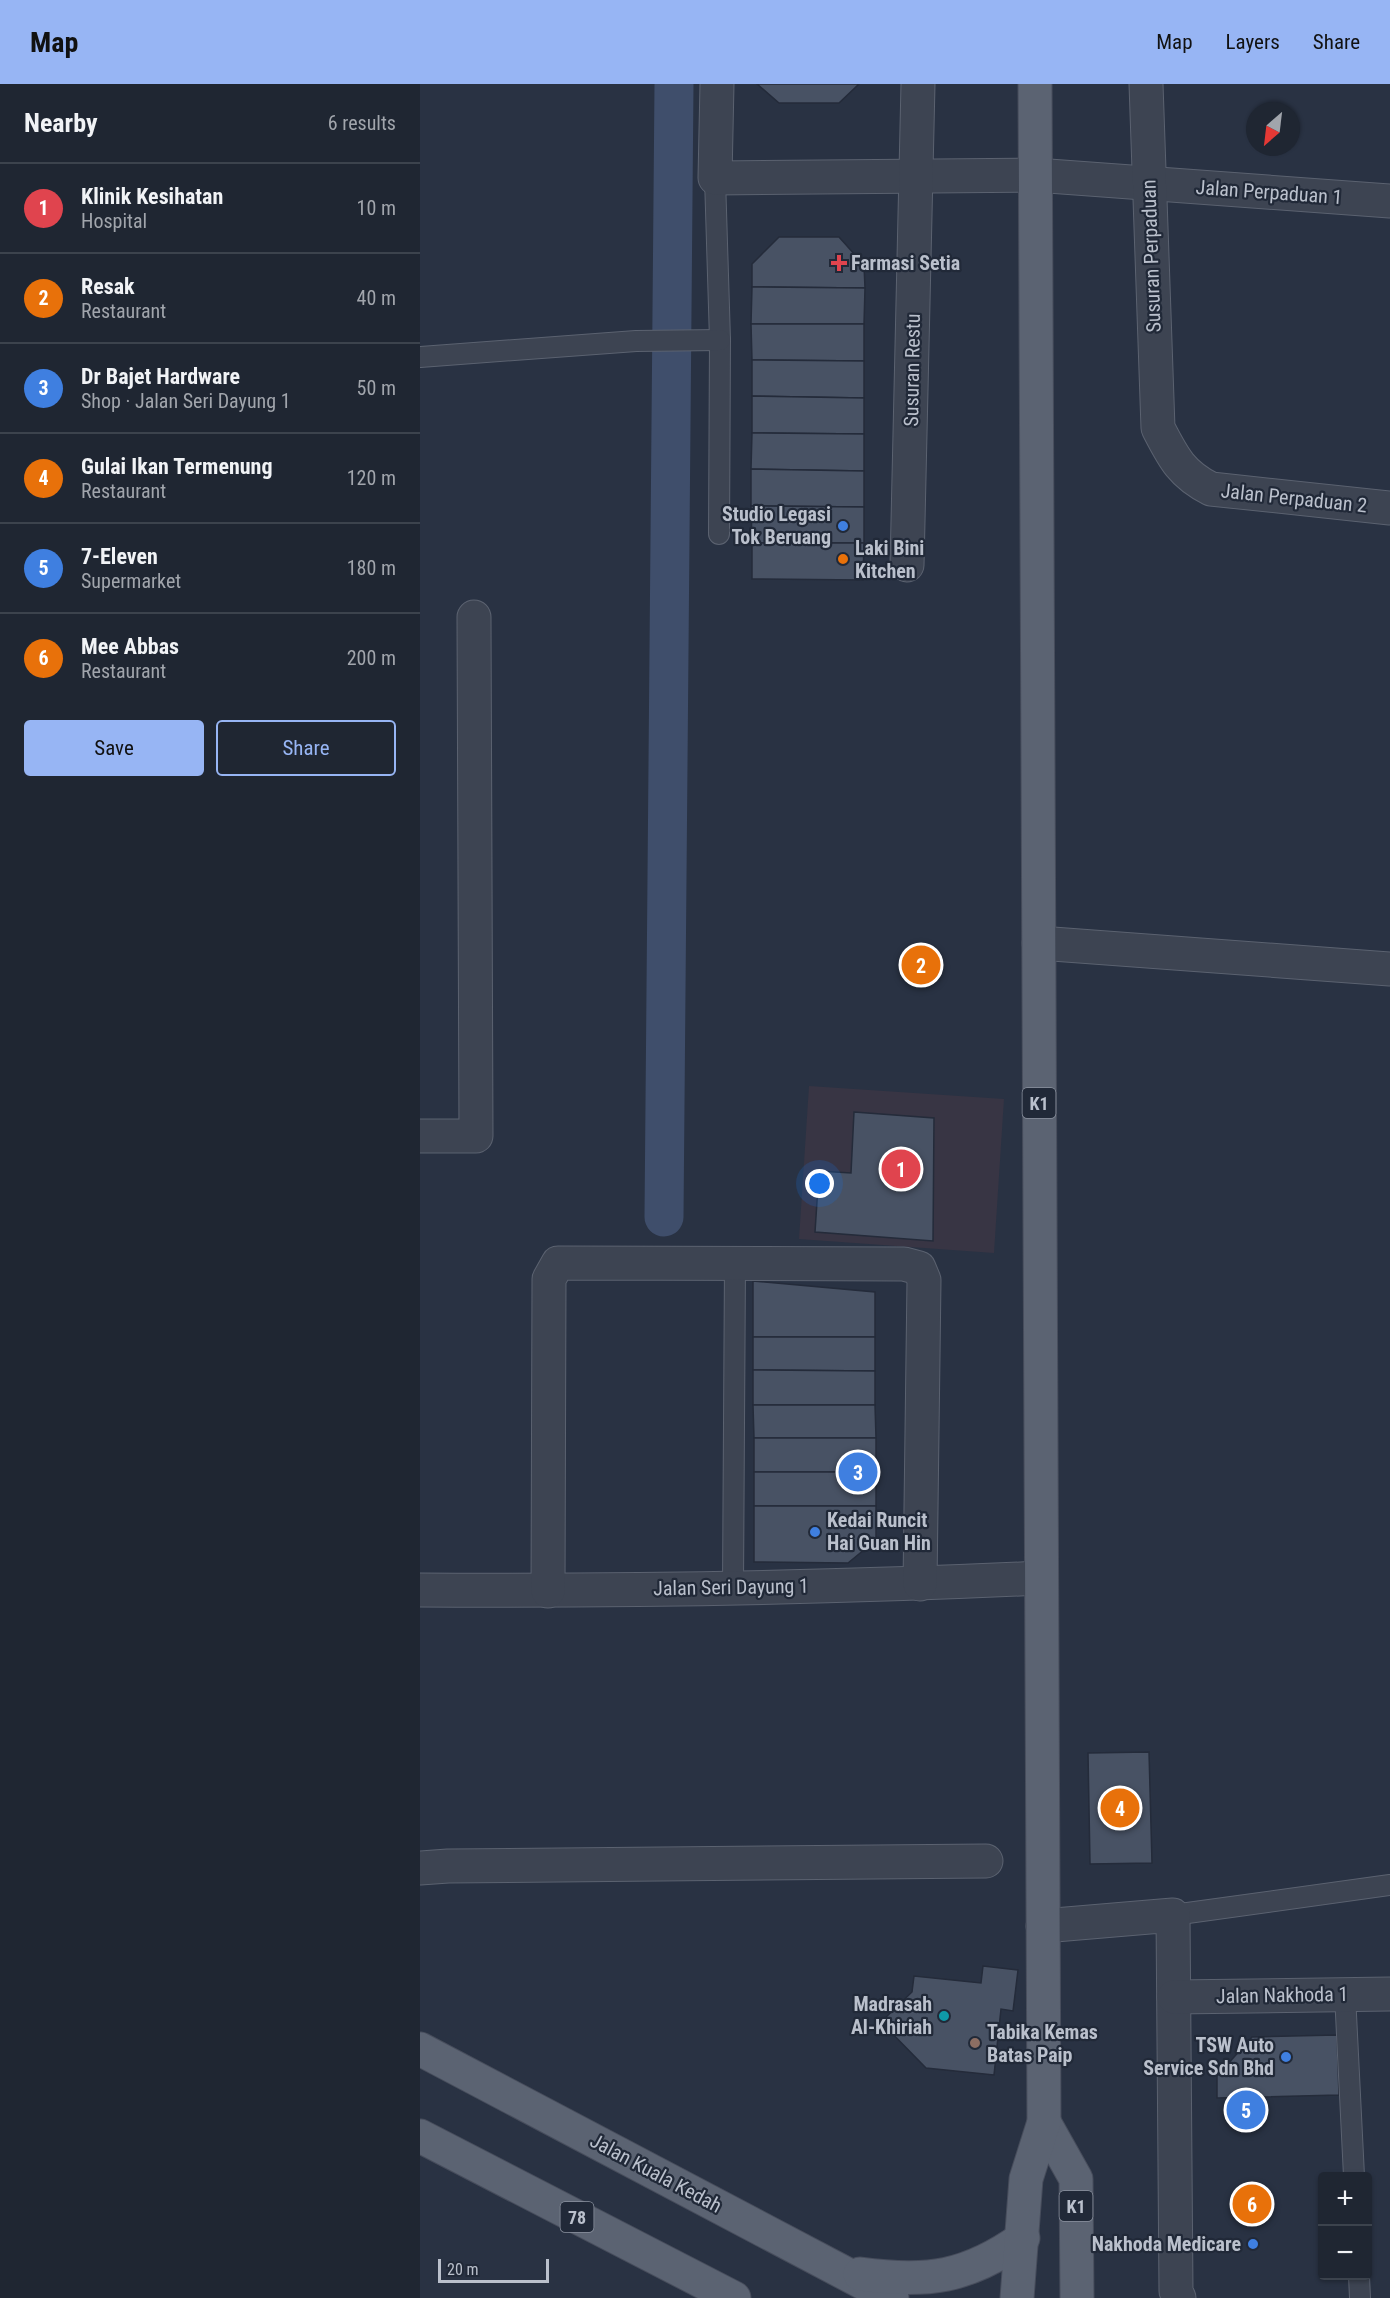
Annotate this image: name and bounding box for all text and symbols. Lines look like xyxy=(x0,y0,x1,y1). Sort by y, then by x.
text: Map xyxy=(30,26,78,59)
text: Map xyxy=(1156,30,1193,54)
text: Layers xyxy=(1226,30,1280,54)
text: Share xyxy=(1313,30,1360,54)
north arrow xyxy=(1246,102,1300,156)
text: Nearby xyxy=(24,108,98,138)
text: 6 results xyxy=(328,111,396,135)
street label: Jalan Perpaduan 1 xyxy=(1195,175,1343,209)
street label: Susuran Perpaduan xyxy=(1136,179,1166,333)
text: Klinik Kesihatan xyxy=(81,184,223,209)
text: 1 xyxy=(38,196,49,220)
text: 10 m xyxy=(357,196,396,220)
text: Hospital xyxy=(81,209,147,233)
place label: Farmasi Setia xyxy=(851,251,960,275)
marker: Farmasi Setia xyxy=(832,256,846,270)
text: Resak xyxy=(81,274,135,299)
text: 2 xyxy=(38,286,49,310)
text: 40 m xyxy=(357,286,396,310)
text: Restaurant xyxy=(81,299,166,323)
street label: Susuran Restu xyxy=(899,313,925,427)
text: Dr Bajet Hardware xyxy=(81,364,240,389)
text: 3 xyxy=(38,376,49,400)
text: 50 m xyxy=(357,376,396,400)
text: Shop · Jalan Seri Dayung 1 xyxy=(81,389,291,413)
text: Gulai Ikan Termenung xyxy=(81,454,272,479)
text: 4 xyxy=(38,466,49,490)
text: 120 m xyxy=(347,466,396,490)
street label: Jalan Perpaduan 2 xyxy=(1220,478,1368,518)
text: Restaurant xyxy=(81,479,166,503)
place label: Studio Legasi Tok Beruang xyxy=(722,502,831,549)
marker: Studio Legasi Tok Beruang xyxy=(836,519,850,533)
place label: Laki Bini Kitchen xyxy=(855,536,924,583)
text: 7-Eleven xyxy=(81,544,158,569)
marker: Laki Bini Kitchen xyxy=(836,552,850,566)
text: 5 xyxy=(38,556,49,580)
text: 180 m xyxy=(347,556,396,580)
text: Supermarket xyxy=(81,569,181,593)
text: Mee Abbas xyxy=(81,634,179,659)
text: 6 xyxy=(38,646,49,670)
text: 200 m xyxy=(347,646,396,670)
text: Restaurant xyxy=(81,659,166,683)
button: Save xyxy=(24,720,204,776)
button: Share xyxy=(216,720,396,776)
pin: 2 xyxy=(902,942,940,988)
road number: K1 xyxy=(1022,1088,1056,1118)
pin: 1 xyxy=(882,1146,920,1192)
your location xyxy=(805,1169,834,1198)
pin: 3 xyxy=(838,1450,878,1494)
place label: Kedai Runcit Hai Guan Hin xyxy=(827,1508,931,1555)
marker: Kedai Runcit Hai Guan Hin xyxy=(808,1525,822,1539)
street label: Jalan Seri Dayung 1 xyxy=(653,1574,809,1600)
pin: 4 xyxy=(1100,1786,1140,1830)
street label: Jalan Nakhoda 1 xyxy=(1216,1982,1348,2008)
place label: Madrasah Al-Khiriah xyxy=(851,1992,932,2039)
marker: Madrasah Al-Khiriah xyxy=(937,2009,951,2023)
place label: Tabika Kemas Batas Paip xyxy=(987,2020,1098,2067)
place label: TSW Auto Service Sdn Bhd xyxy=(1143,2033,1274,2080)
marker: Tabika Kemas Batas Paip xyxy=(968,2036,982,2050)
marker: TSW Auto Service Sdn Bhd xyxy=(1279,2050,1293,2064)
pin: 5 xyxy=(1226,2088,1266,2132)
street label: Jalan Kuala Kedah xyxy=(586,2128,726,2218)
map controls xyxy=(1318,2172,1372,2280)
button: + xyxy=(1318,2172,1372,2226)
pin: 6 xyxy=(1232,2182,1272,2226)
road number: K1 xyxy=(1060,2191,1092,2221)
road number: 78 xyxy=(560,2202,594,2232)
button: − xyxy=(1318,2226,1372,2280)
place label: Nakhoda Medicare xyxy=(1092,2232,1241,2256)
marker: Nakhoda Medicare xyxy=(1246,2237,1260,2251)
scale bar xyxy=(438,2256,549,2284)
text: 20 m xyxy=(447,2260,479,2279)

